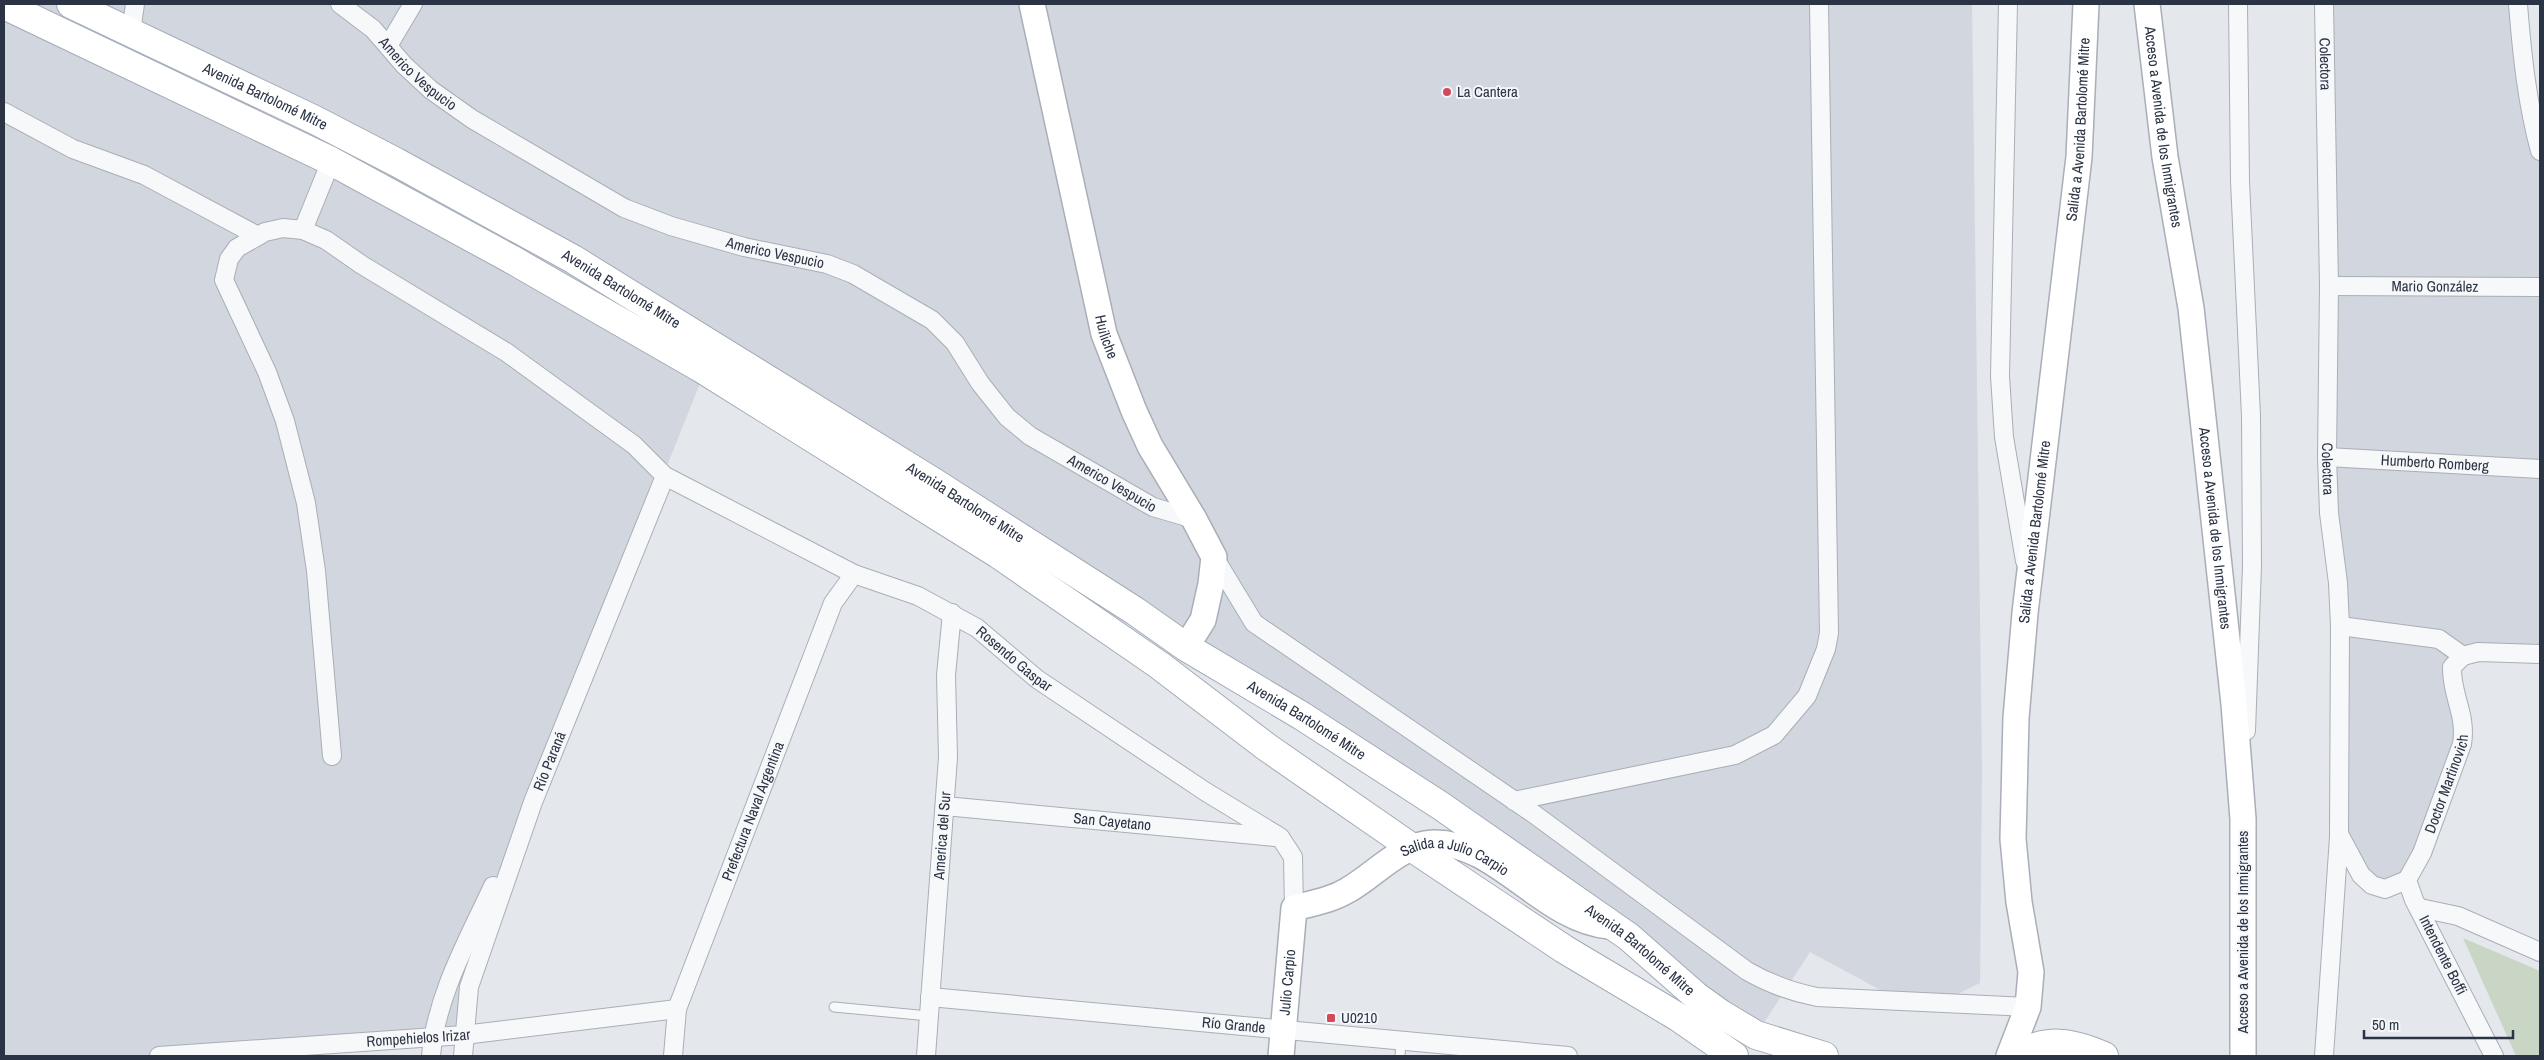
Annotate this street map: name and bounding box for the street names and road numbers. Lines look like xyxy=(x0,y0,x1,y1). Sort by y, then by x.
street label: Acceso a Avenida de los Inmigrantes xyxy=(2140,24,2188,229)
street label: Americo Vespucio xyxy=(374,31,461,115)
street label: Salida a Avenida Bartolomé Mitre xyxy=(2060,37,2094,222)
street label: Colectora xyxy=(2315,37,2337,91)
street label: Avenida Bartolomé Mitre xyxy=(199,57,332,135)
street label: Americo Vespucio xyxy=(723,231,826,273)
street label: Avenida Bartolomé Mitre xyxy=(557,243,685,333)
street label: Mario González xyxy=(2392,275,2478,297)
street label: Huiliche xyxy=(1090,313,1124,362)
street label: Acceso a Avenida de los Inmigrantes xyxy=(2194,425,2237,630)
street label: Salida a Avenida Bartolomé Mitre xyxy=(2013,439,2055,624)
street label: Colectora xyxy=(2317,442,2339,496)
street label: Americo Vespucio xyxy=(1063,448,1161,517)
street label: Humberto Romberg xyxy=(2380,449,2490,476)
street label: Avenida Bartolomé Mitre xyxy=(902,456,1029,548)
street label: Rosendo Gaspar xyxy=(972,621,1056,696)
street label: Avenida Bartolomé Mitre xyxy=(1243,674,1370,765)
street label: Río Paraná xyxy=(528,728,571,794)
street label: Doctor Martinovich xyxy=(2419,734,2473,836)
street label: Prefectura Naval Argentina xyxy=(716,738,789,884)
street label: America del Sur xyxy=(928,791,955,881)
street label: San Cayetano xyxy=(1072,807,1152,835)
street label: Acceso a Avenida de los Inmigrantes xyxy=(2232,831,2253,1034)
street label: Salida a Julio Carpio xyxy=(1396,832,1514,881)
street label: Avenida Bartolomé Mitre xyxy=(1580,898,1700,1000)
street label: Intendente Boffi xyxy=(2414,911,2472,998)
street label: Julio Carpio xyxy=(1274,948,1300,1016)
street label: Río Grande xyxy=(1201,1011,1267,1038)
street label: Rompehielos Irizar xyxy=(366,1023,471,1052)

